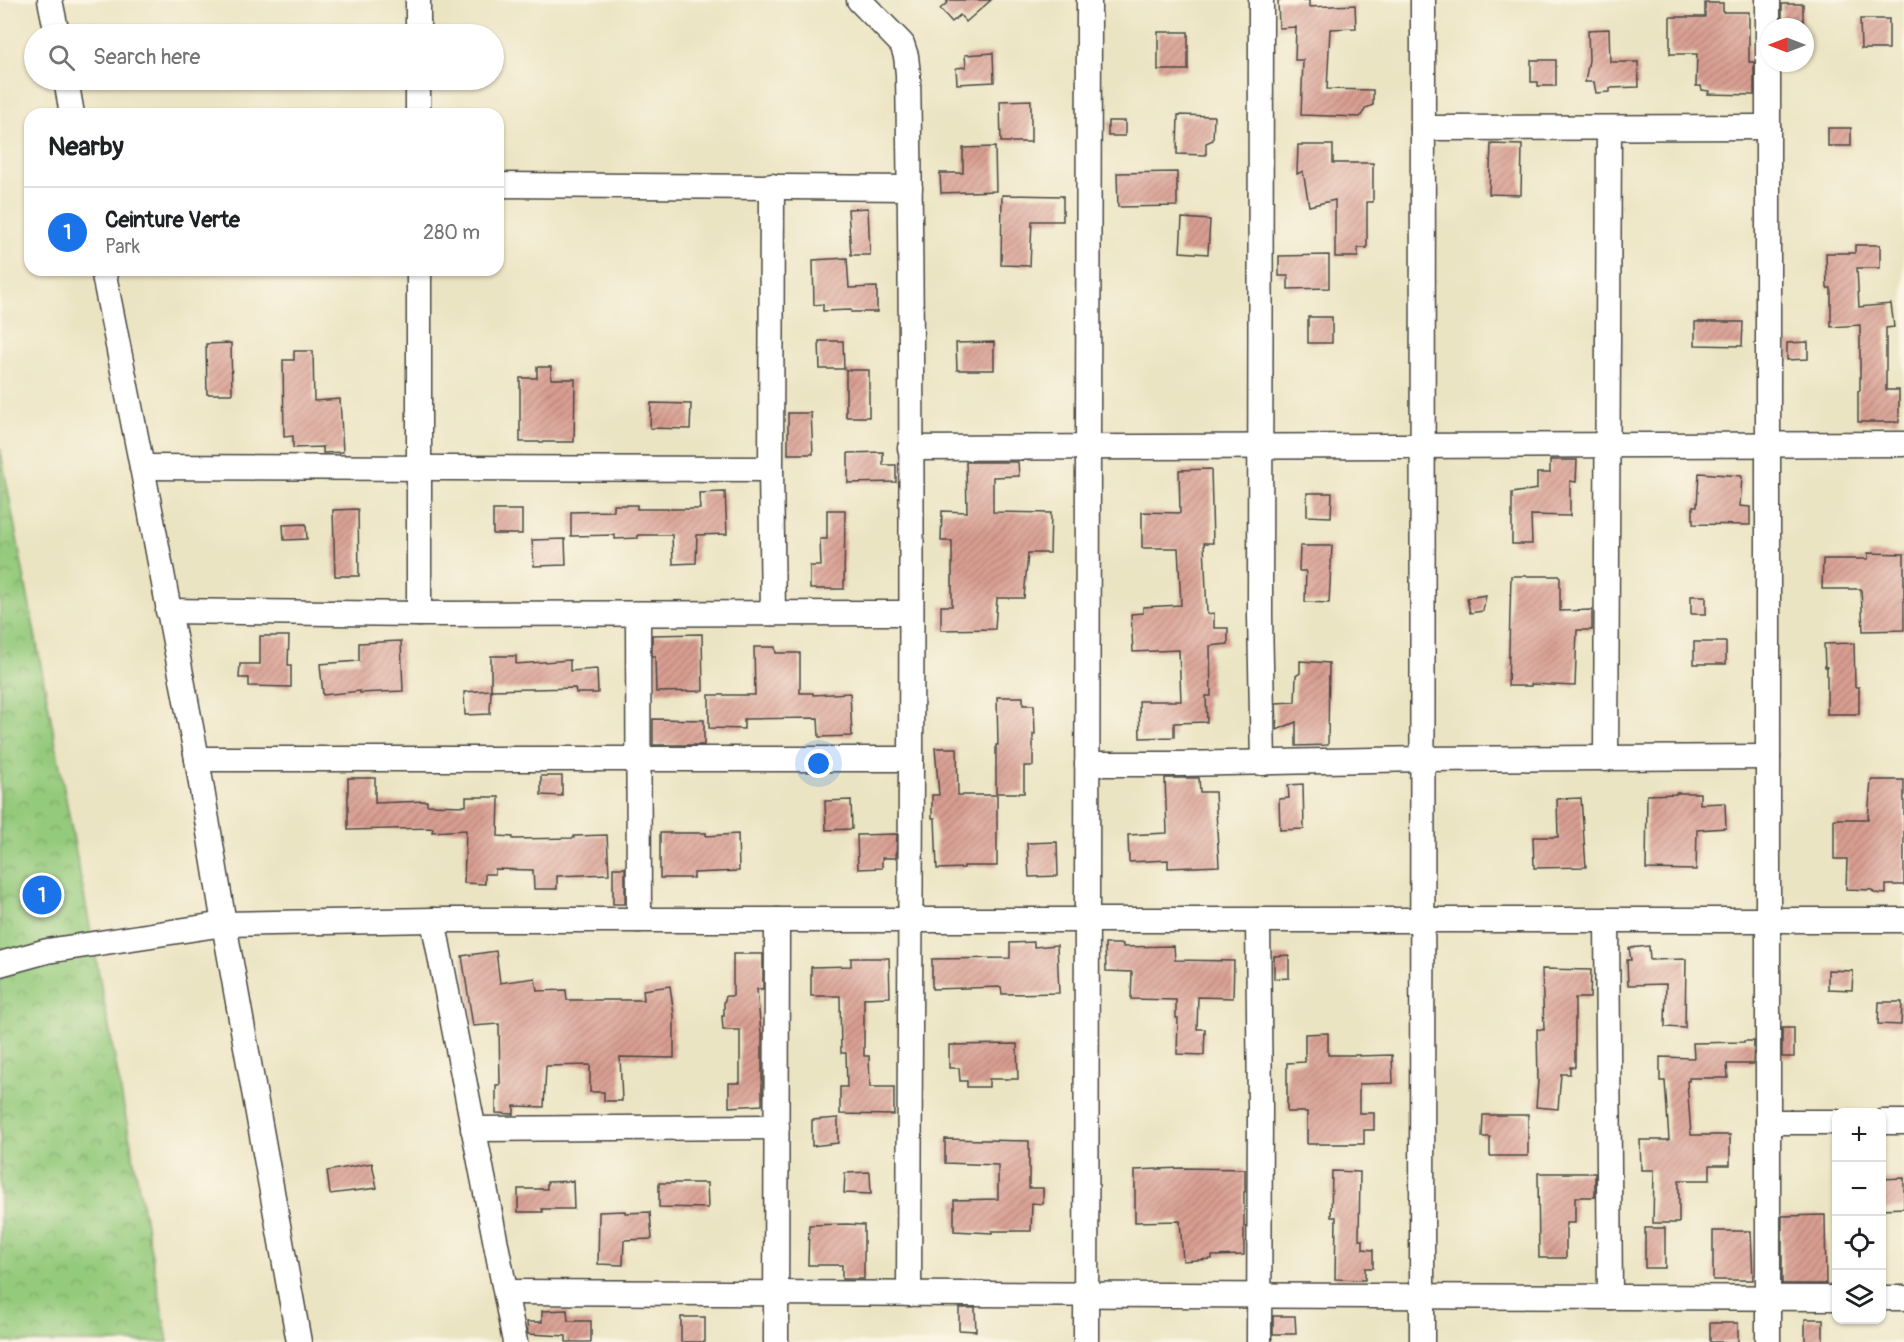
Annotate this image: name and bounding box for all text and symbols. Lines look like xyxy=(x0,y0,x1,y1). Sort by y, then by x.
north arrow xyxy=(1760,18,1814,72)
search box xyxy=(24,24,504,90)
icon: search xyxy=(45,41,78,74)
text: Search here xyxy=(93,43,200,71)
text: Nearby xyxy=(48,131,124,163)
text: Ceinture Verte xyxy=(105,206,240,234)
text: 1 xyxy=(64,220,71,245)
text: 280 m xyxy=(423,220,480,245)
text: Park xyxy=(105,234,140,259)
your location xyxy=(804,749,833,778)
pin: 1 xyxy=(22,872,62,918)
map controls xyxy=(1832,1108,1886,1324)
button: + xyxy=(1832,1108,1886,1162)
button: − xyxy=(1832,1162,1886,1216)
button: locate xyxy=(1832,1216,1886,1270)
button: layers xyxy=(1832,1270,1886,1324)

